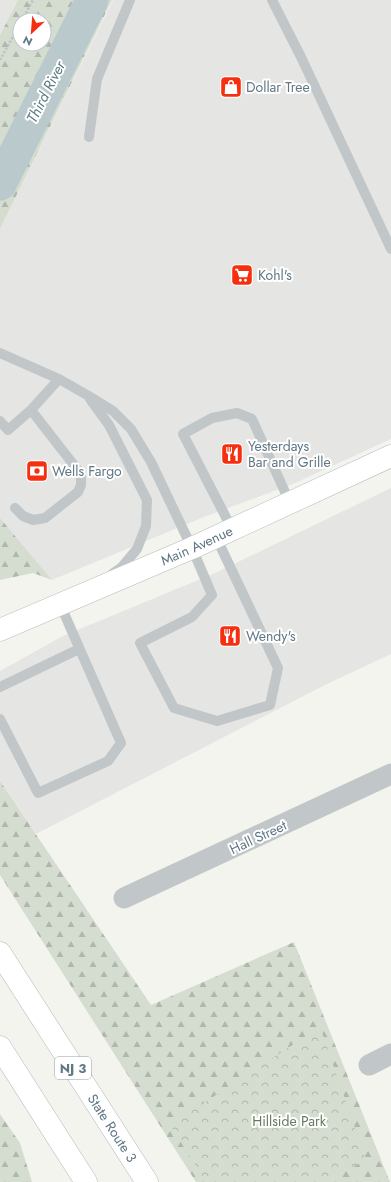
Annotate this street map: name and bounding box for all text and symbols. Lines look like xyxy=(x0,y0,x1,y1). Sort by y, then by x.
north arrow xyxy=(12,12,52,52)
text: N xyxy=(20,32,35,50)
water label: Third River xyxy=(21,56,71,127)
shop icon: Dollar Tree xyxy=(218,74,244,100)
place label: Dollar Tree xyxy=(246,77,310,97)
supermarket icon: Kohl's xyxy=(229,262,255,288)
place label: Kohl's xyxy=(258,265,292,285)
place label: Yesterdays Bar and Grille xyxy=(248,436,331,472)
restaurant icon: Yesterdays Bar and Grille xyxy=(219,441,245,467)
bank icon: Wells Fargo xyxy=(24,458,50,484)
place label: Wells Fargo xyxy=(52,461,122,481)
street label: Main Avenue xyxy=(157,521,236,570)
restaurant icon: Wendy's xyxy=(217,623,243,649)
place label: Wendy's xyxy=(246,626,296,646)
street label: Hall Street xyxy=(226,815,290,859)
road number: NJ 3 xyxy=(55,1057,91,1079)
street label: State Route 3 xyxy=(83,1090,142,1167)
park label: Hillside Park xyxy=(252,1111,327,1131)

